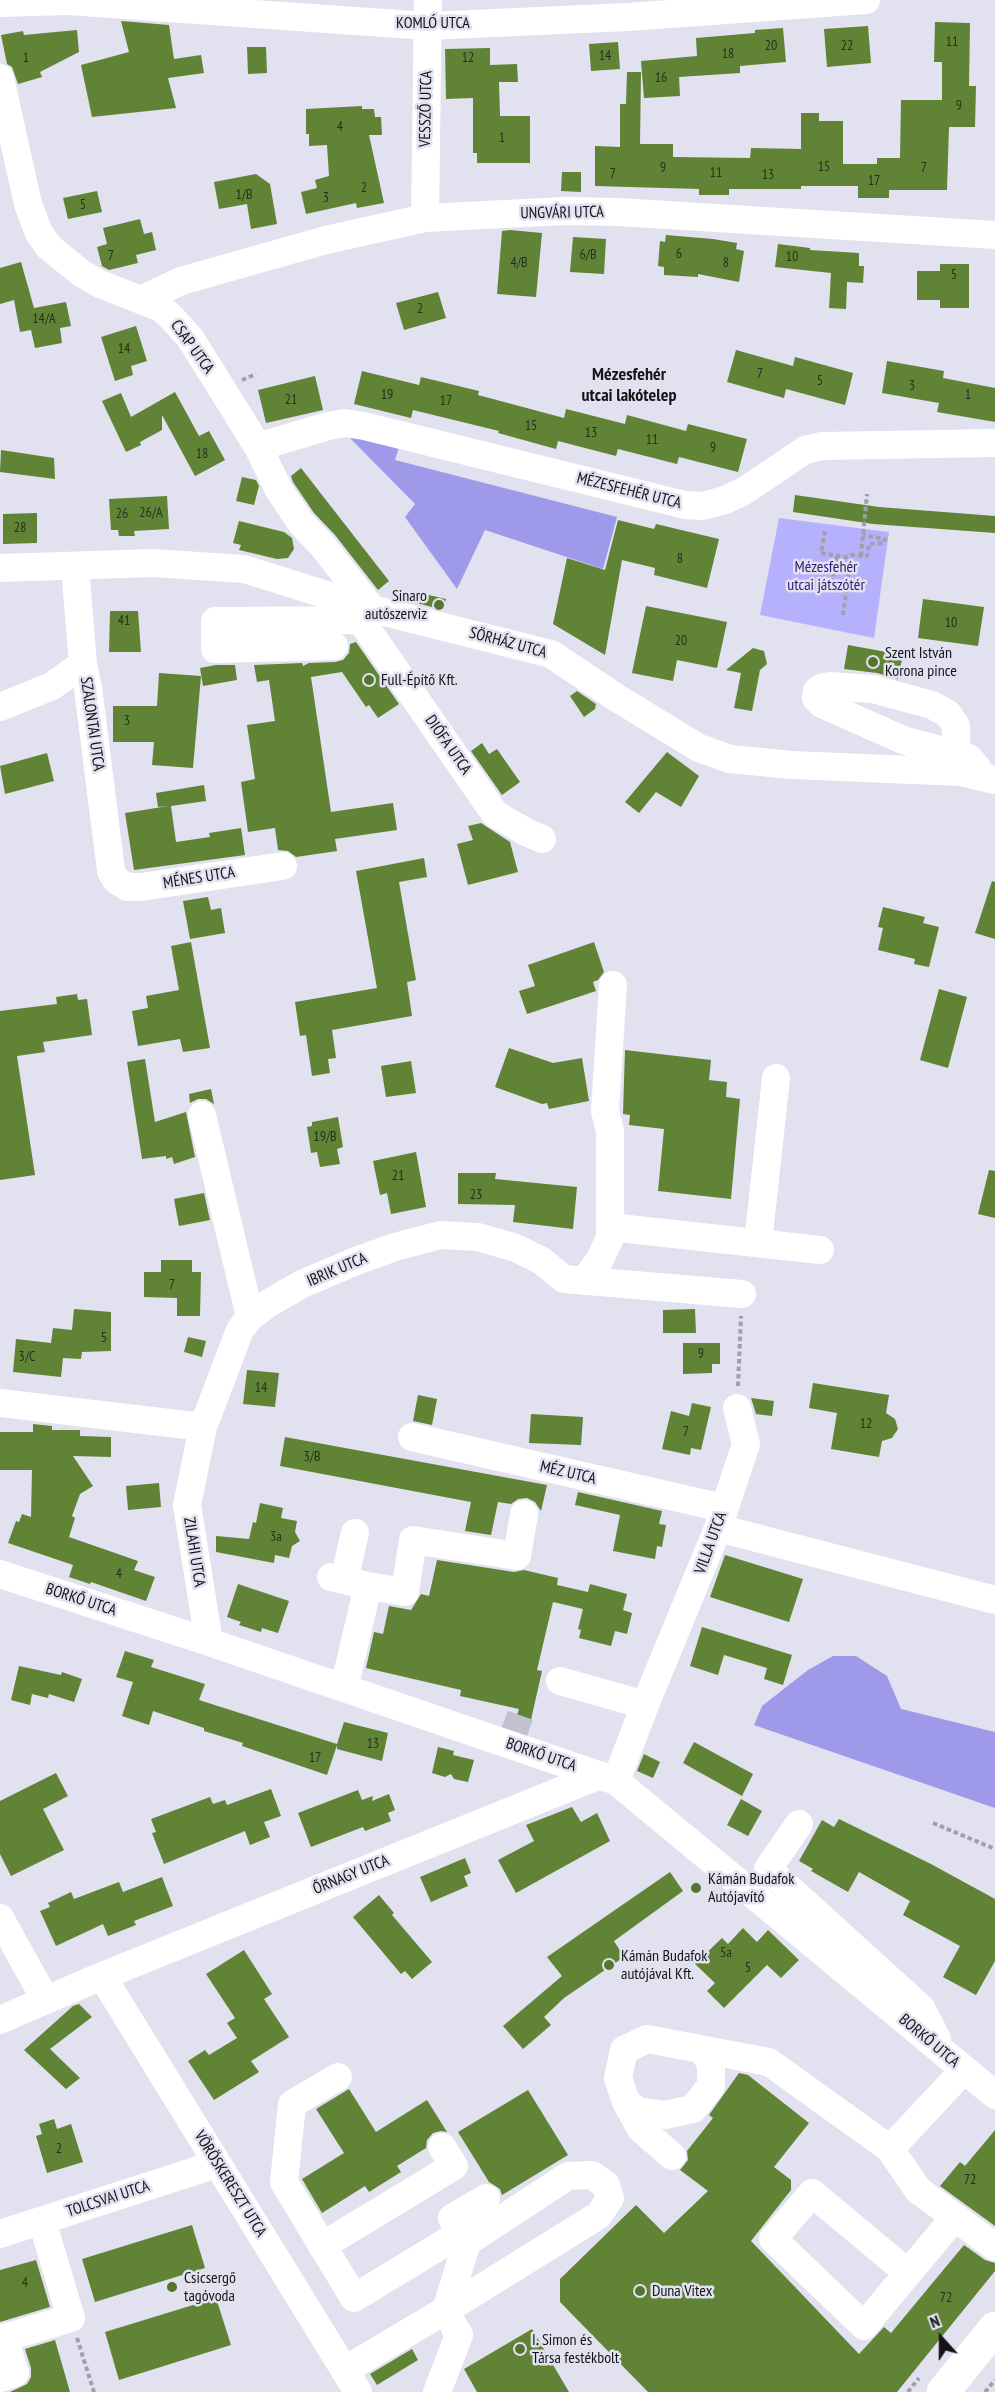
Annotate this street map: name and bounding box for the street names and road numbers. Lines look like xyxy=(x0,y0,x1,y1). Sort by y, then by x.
street label: KOMLÓ UTCA xyxy=(396,13,470,33)
street label: VESSZŐ UTCA xyxy=(416,71,436,147)
street label: UNGVÁRI UTCA xyxy=(520,203,604,223)
street label: CSAP UTCA xyxy=(166,316,218,378)
street label: MÉZESFEHÉR UTCA xyxy=(575,469,683,513)
street label: SÖRHÁZ UTCA xyxy=(467,623,549,663)
street label: SZALONTAI UTCA xyxy=(76,676,108,772)
street label: DIÓFA UTCA xyxy=(421,712,475,778)
street label: MÉNES UTCA xyxy=(162,863,236,893)
street label: IBRIK UTCA xyxy=(304,1249,370,1291)
street label: MÉZ UTCA xyxy=(538,1457,598,1489)
street label: VILLA UTCA xyxy=(691,1509,731,1577)
street label: ZILAHI UTCA xyxy=(179,1516,209,1588)
street label: BORKŐ UTCA xyxy=(43,1580,119,1620)
street label: BORKŐ UTCA xyxy=(503,1734,579,1776)
street label: ŐRNAGY UTCA xyxy=(310,1851,392,1899)
street label: BORKŐ UTCA xyxy=(895,2010,963,2072)
street label: VÖRÖSKERESZT UTCA xyxy=(190,2127,270,2241)
street label: TOLCSVAI UTCA xyxy=(64,2177,152,2221)

